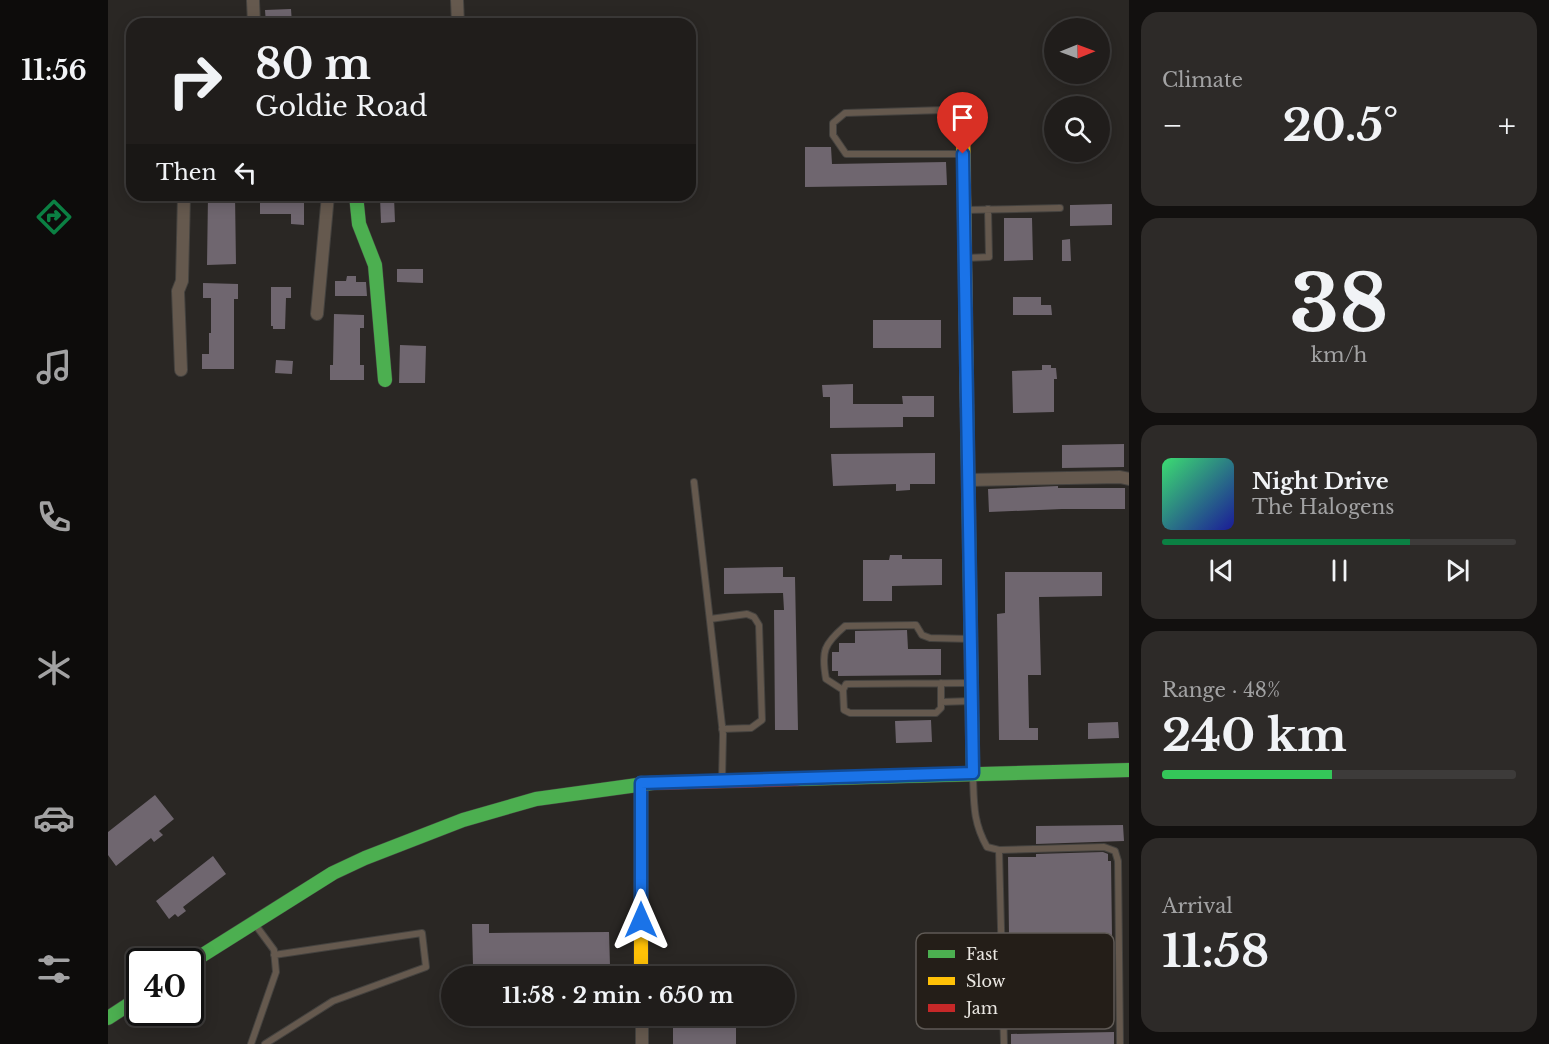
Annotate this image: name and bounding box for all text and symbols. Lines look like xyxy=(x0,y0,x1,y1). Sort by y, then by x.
north arrow xyxy=(1044,18,1110,84)
map controls xyxy=(1044,18,1110,162)
text: 80 m xyxy=(255,38,371,90)
icon: right xyxy=(156,42,234,120)
text: 11:56 xyxy=(21,54,87,87)
text: Climate xyxy=(1162,68,1243,92)
text: Goldie Road xyxy=(255,90,427,123)
pin xyxy=(937,92,988,154)
button: search xyxy=(1044,96,1110,162)
text: 20.5° xyxy=(1282,97,1398,153)
icon: arrive xyxy=(946,101,979,134)
text: − xyxy=(1162,105,1183,146)
text: + xyxy=(1498,105,1516,146)
icon: left xyxy=(229,156,262,189)
text: Then xyxy=(156,159,217,186)
icon: directions xyxy=(33,196,75,238)
text: 38 xyxy=(1289,255,1389,352)
text: km/h xyxy=(1311,343,1367,367)
icon: music xyxy=(33,346,75,388)
text: Night Drive xyxy=(1252,468,1389,495)
text: The Halogens xyxy=(1252,495,1394,519)
icon: phone xyxy=(33,496,75,538)
icon: previous xyxy=(1205,554,1238,587)
icon: pause xyxy=(1323,554,1356,587)
icon: next xyxy=(1441,554,1474,587)
icon: climate xyxy=(33,647,75,689)
text: Range · 48% xyxy=(1162,678,1280,702)
text: 240 km xyxy=(1162,707,1347,763)
icon: car xyxy=(33,797,75,839)
position arrow xyxy=(609,888,673,952)
text: Arrival xyxy=(1162,894,1233,918)
text: 11:58 xyxy=(1162,923,1269,979)
legend xyxy=(916,933,1114,1029)
text: Fast xyxy=(966,944,998,964)
icon: filters xyxy=(33,948,75,990)
speed limit sign: 40 xyxy=(126,948,204,1026)
text: Slow xyxy=(966,971,1006,991)
text: 11:58 · 2 min · 650 m xyxy=(502,982,734,1009)
text: Jam xyxy=(964,998,998,1018)

